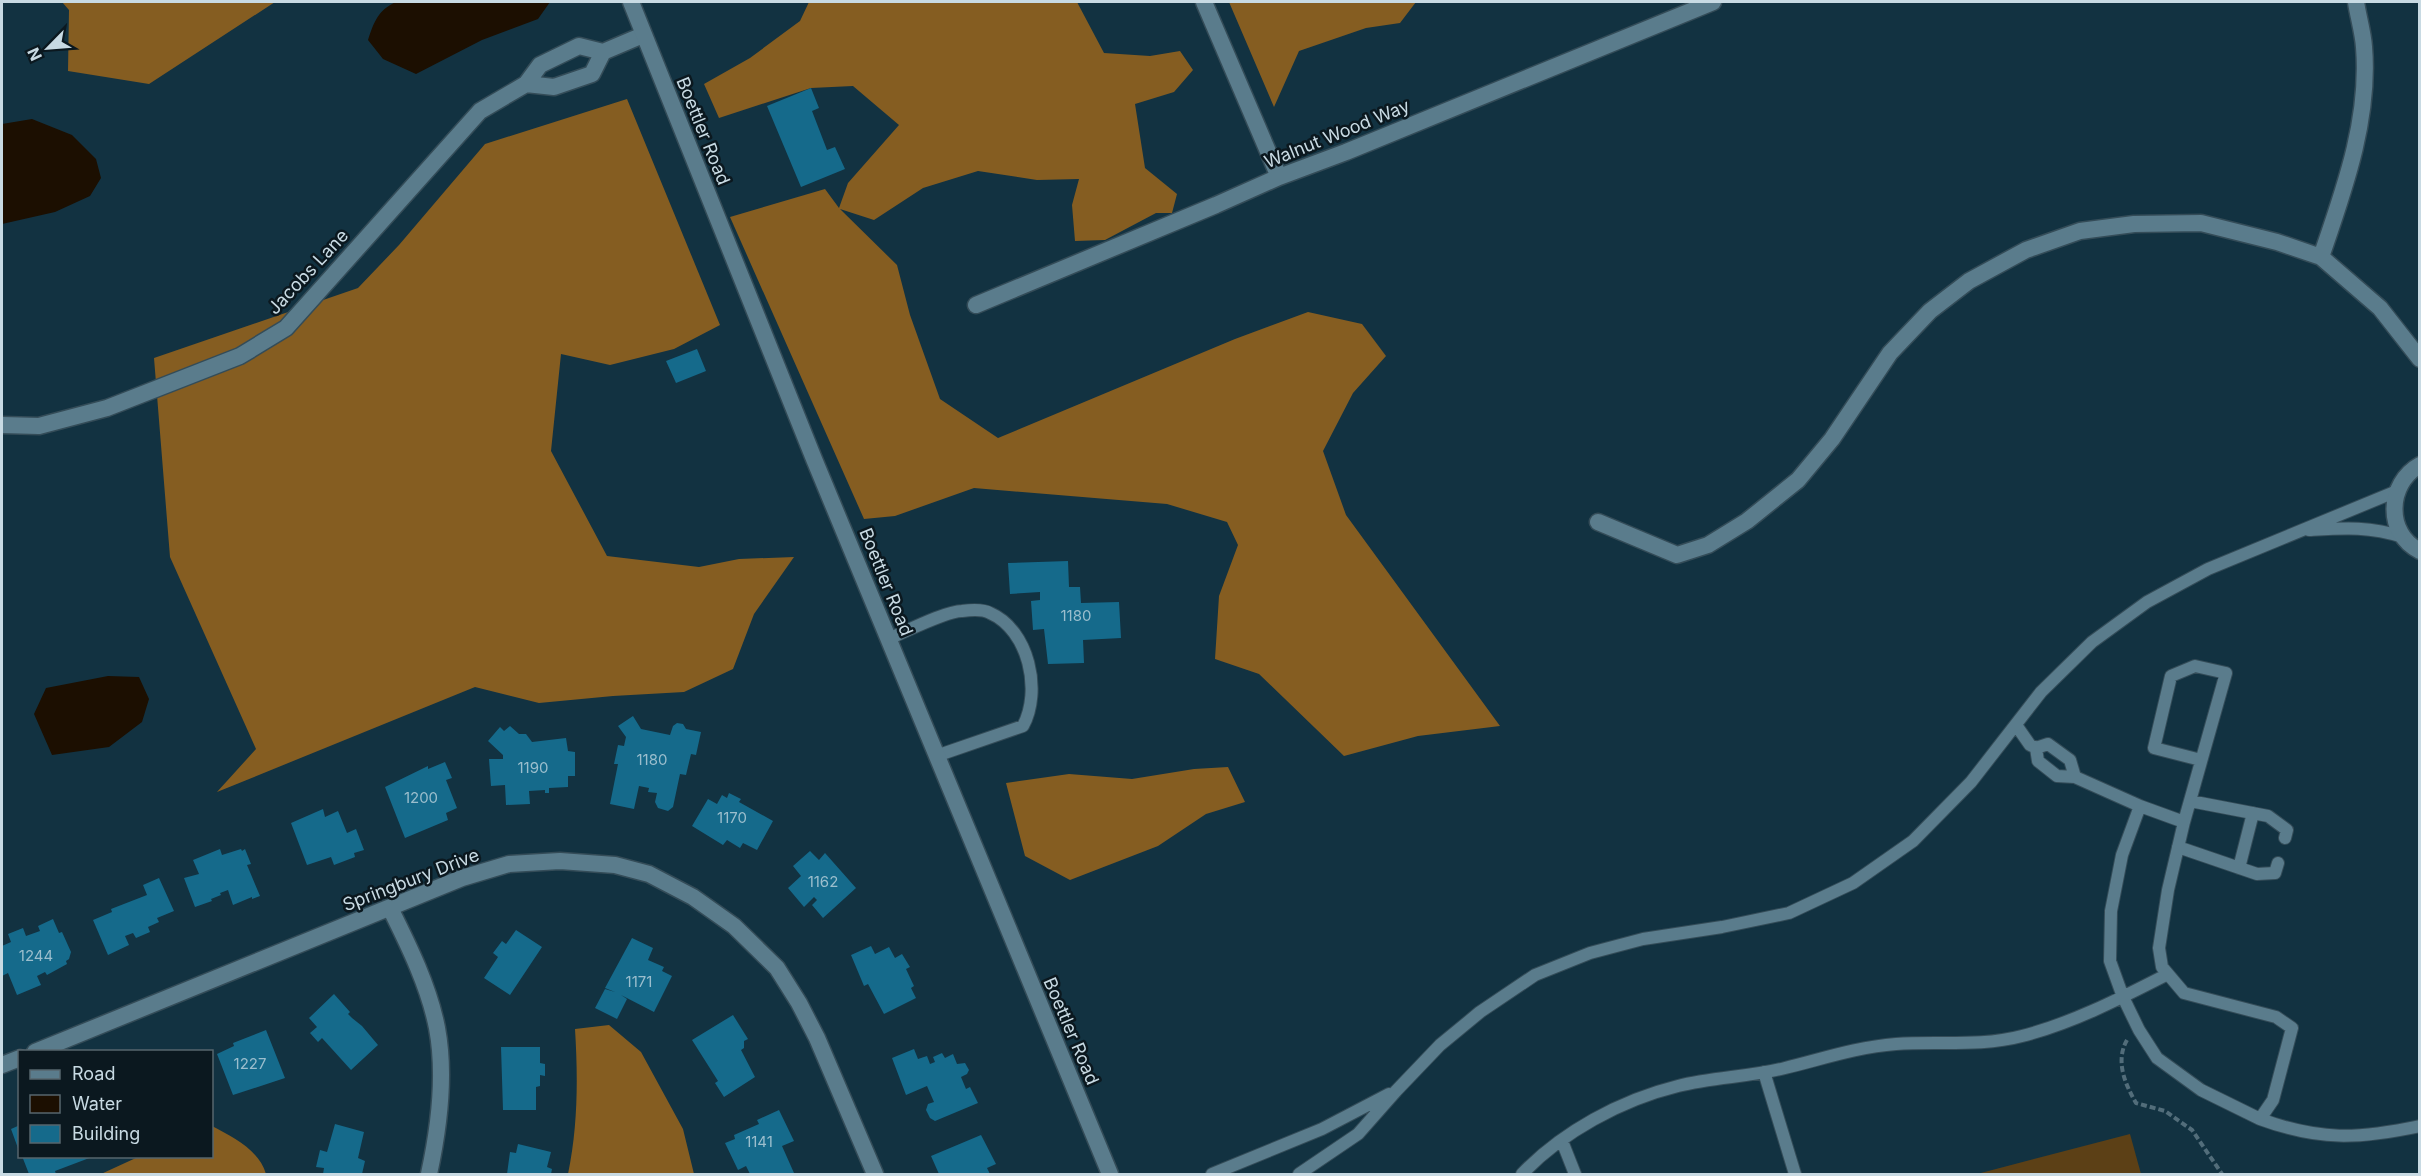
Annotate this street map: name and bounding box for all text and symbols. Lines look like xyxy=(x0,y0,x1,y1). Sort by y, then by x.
north arrow xyxy=(18,18,78,78)
text: N xyxy=(23,45,46,64)
street label: Boettler Road xyxy=(672,74,735,188)
street label: Walnut Wood Way xyxy=(1261,95,1413,172)
street label: Jacobs Lane xyxy=(263,225,352,318)
street label: Boettler Road xyxy=(855,525,918,639)
house number: 1180 xyxy=(1061,606,1091,625)
house number: 1180 xyxy=(637,750,667,769)
house number: 1190 xyxy=(518,758,548,777)
house number: 1200 xyxy=(404,788,438,807)
house number: 1170 xyxy=(717,808,747,827)
street label: Springbury Drive xyxy=(340,844,482,915)
house number: 1162 xyxy=(808,872,838,891)
house number: 1244 xyxy=(19,946,53,965)
house number: 1171 xyxy=(626,972,652,991)
street label: Boettler Road xyxy=(1039,974,1103,1088)
legend xyxy=(18,1050,213,1158)
house number: 1227 xyxy=(234,1054,266,1073)
text: Road xyxy=(72,1063,115,1084)
text: Water xyxy=(72,1093,122,1114)
text: Building xyxy=(72,1123,140,1144)
house number: 1141 xyxy=(745,1132,773,1151)

